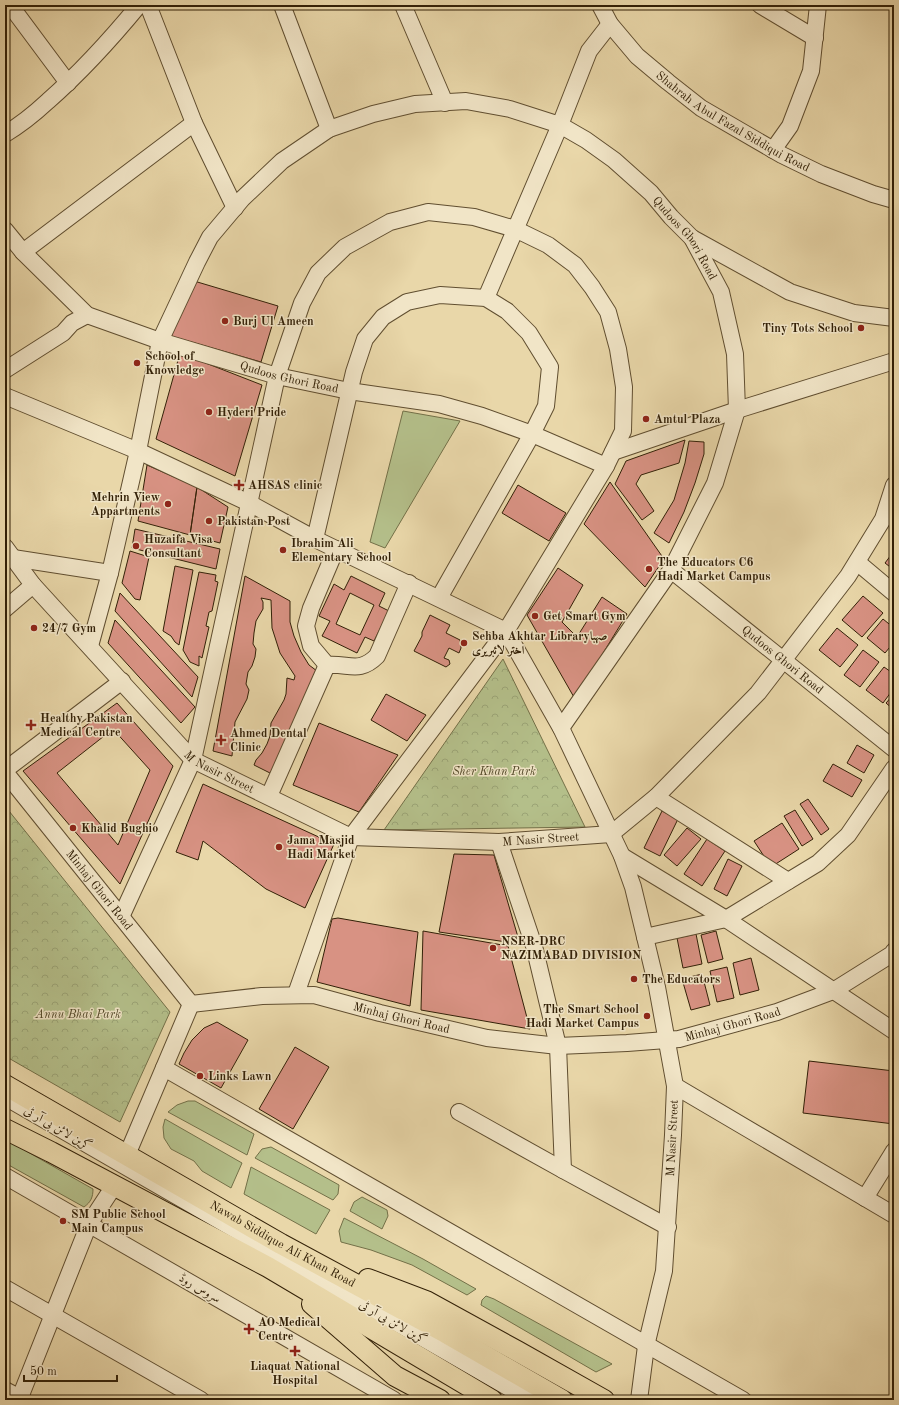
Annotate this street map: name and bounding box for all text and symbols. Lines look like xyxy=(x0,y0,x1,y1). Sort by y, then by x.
street label: Shahrah Abul Fazal Siddiqui Road xyxy=(653,70,811,174)
street label: Qudoos Ghori Road xyxy=(650,195,718,282)
marker: Burj Ul Ameen xyxy=(220,316,230,326)
place label: Burj Ul Ameen xyxy=(233,316,314,328)
place label: Tiny Tots School xyxy=(762,323,853,335)
marker: Tiny Tots School xyxy=(856,323,866,333)
place label: School of Knowledge xyxy=(145,351,205,377)
marker: School of Knowledge xyxy=(132,358,142,368)
street label: Qudoos Ghori Road xyxy=(238,360,339,396)
marker: Hyderi Pride xyxy=(204,407,214,417)
place label: Hyderi Pride xyxy=(217,407,286,419)
marker: Amtul Plaza xyxy=(641,414,651,424)
place label: Amtul Plaza xyxy=(654,414,721,426)
marker: AHSAS clinic xyxy=(233,479,245,491)
place label: AHSAS clinic xyxy=(248,480,323,492)
place label: Mehrin View Appartments xyxy=(91,492,161,518)
marker: Mehrin View Appartments xyxy=(163,499,173,509)
marker: Pakistan Post xyxy=(204,516,214,526)
place label: Pakistan Post xyxy=(217,516,291,528)
place label: Huzaifa Visa Consultant xyxy=(144,534,213,560)
place label: Ibrahim Ali Elementary School xyxy=(291,538,392,564)
marker: Huzaifa Visa Consultant xyxy=(131,541,141,551)
marker: Ibrahim Ali Elementary School xyxy=(278,545,288,555)
place label: The Educators C6 Hadi Market Campus xyxy=(657,557,770,583)
marker: The Educators C6 Hadi Market Campus xyxy=(644,564,654,574)
marker: Get Smart Gym xyxy=(530,611,540,621)
place label: Get Smart Gym xyxy=(543,611,626,623)
marker: 24/7 Gym xyxy=(29,623,39,633)
place label: 24/7 Gym xyxy=(42,623,97,635)
street label: Qudoos Ghori Road xyxy=(739,624,825,697)
place label: Sehba Akhtar Libraryصہبا اختر لائبریری xyxy=(472,630,607,658)
marker: Sehba Akhtar Libraryصہبا اختر لائبریری xyxy=(459,638,469,648)
place label: Healthy Pakistan Medical Centre xyxy=(40,713,133,739)
marker: Healthy Pakistan Medical Centre xyxy=(25,719,37,731)
place label: Ahmed Dental Clinic xyxy=(230,728,307,754)
marker: Ahmed Dental Clinic xyxy=(215,734,227,746)
street label: M Nasir Street xyxy=(181,749,256,796)
park label: Sher Khan Park xyxy=(452,766,536,778)
marker: Khalid Bughio xyxy=(68,823,78,833)
place label: Khalid Bughio xyxy=(81,823,158,835)
street label: M Nasir Street xyxy=(502,831,580,849)
place label: Jama Masjid Hadi Market xyxy=(287,835,356,861)
marker: Jama Masjid Hadi Market xyxy=(274,842,284,852)
street label: Minhaj Ghori Road xyxy=(63,848,134,933)
place label: NSER-DRC NAZIMABAD DIVISION xyxy=(501,936,642,962)
marker: NSER-DRC NAZIMABAD DIVISION xyxy=(488,943,498,953)
marker: The Educators xyxy=(629,974,639,984)
place label: The Educators xyxy=(642,974,720,986)
street label: Minhaj Ghori Road xyxy=(352,1001,451,1036)
place label: The Smart School Hadi Market Campus xyxy=(526,1004,639,1030)
street label: Minhaj Ghori Road xyxy=(684,1006,783,1044)
park label: Annu Bhai Park xyxy=(34,1009,121,1021)
marker: The Smart School Hadi Market Campus xyxy=(642,1011,652,1021)
marker: Links Lawn xyxy=(195,1071,205,1081)
place label: Links Lawn xyxy=(208,1071,272,1083)
street label: M Nasir Street xyxy=(665,1099,681,1177)
street label: گرین لائن بی آر ٹی xyxy=(21,1102,95,1155)
street label: Nawab Siddique Ali Khan Road xyxy=(208,1199,357,1290)
place label: SM Public School Main Campus xyxy=(71,1209,166,1235)
marker: SM Public School Main Campus xyxy=(58,1216,68,1226)
street label: سروس روڈ xyxy=(176,1271,223,1306)
street label: گرین لائن بی آر ٹی xyxy=(356,1296,430,1349)
place label: AO Medical Centre xyxy=(258,1317,320,1343)
marker: AO Medical Centre xyxy=(243,1323,255,1335)
marker: Liaquat National Hospital xyxy=(289,1345,301,1357)
scale bar xyxy=(24,1357,117,1383)
place label: Liaquat National Hospital xyxy=(250,1361,340,1387)
text: 50 m xyxy=(30,1365,57,1378)

